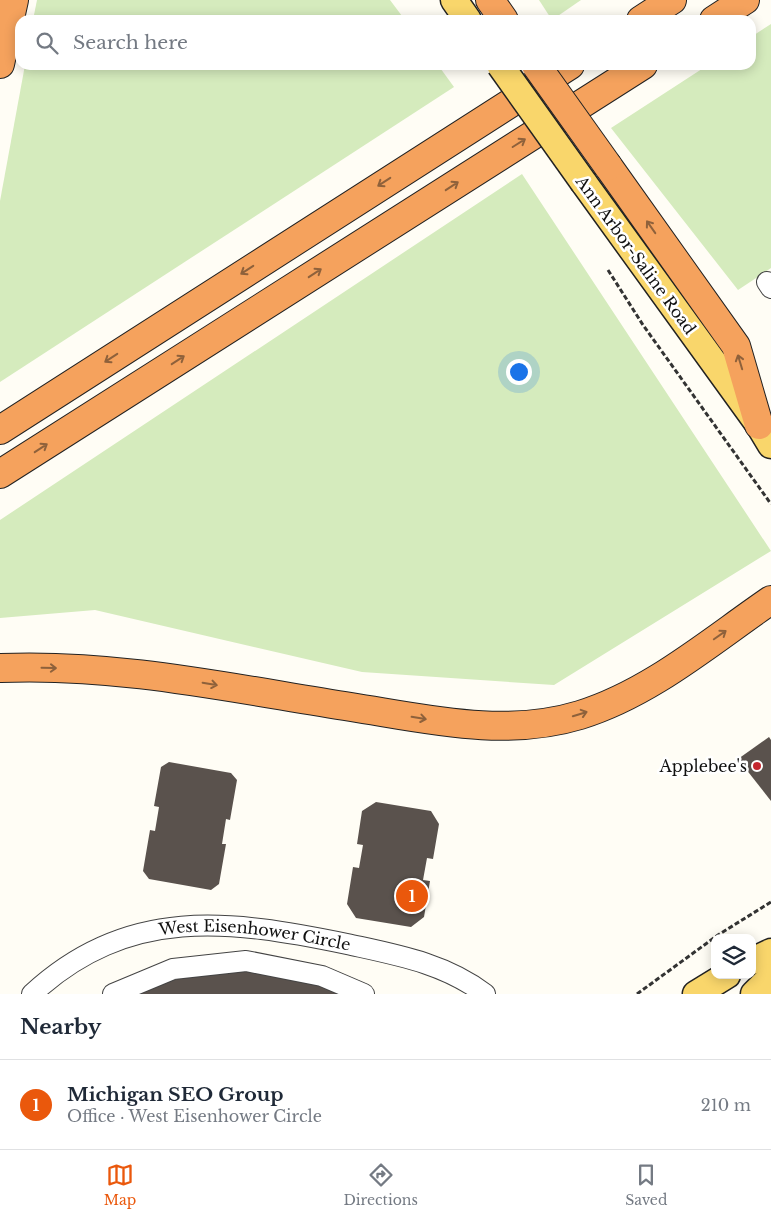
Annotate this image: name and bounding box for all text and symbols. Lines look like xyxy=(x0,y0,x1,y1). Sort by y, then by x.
search box xyxy=(15,15,756,70)
icon: search xyxy=(33,29,61,57)
text: Search here xyxy=(73,31,188,54)
one-way arrow xyxy=(512,138,526,148)
street label: Ann Arbor-Saline Road xyxy=(571,171,700,338)
one-way arrow xyxy=(377,178,391,188)
one-way arrow xyxy=(445,180,459,190)
one-way arrow xyxy=(646,220,656,234)
one-way arrow xyxy=(241,266,255,276)
one-way arrow xyxy=(308,268,322,278)
one-way arrow xyxy=(104,354,118,364)
one-way arrow xyxy=(735,354,745,370)
one-way arrow xyxy=(171,355,185,366)
your location xyxy=(506,359,532,385)
one-way arrow xyxy=(34,442,48,453)
one-way arrow xyxy=(713,630,727,640)
one-way arrow xyxy=(40,663,56,673)
one-way arrow xyxy=(202,680,218,690)
one-way arrow xyxy=(571,709,587,719)
one-way arrow xyxy=(411,714,427,724)
place label: Applebee's xyxy=(658,756,747,776)
marker: Applebee's xyxy=(751,760,763,772)
pin: 1 xyxy=(396,877,428,915)
street label: West Eisenhower Circle xyxy=(156,916,352,955)
map controls xyxy=(711,934,756,979)
button: layers xyxy=(711,934,756,979)
text: Nearby xyxy=(20,1014,101,1040)
text: Michigan SEO Group xyxy=(67,1083,283,1106)
text: 1 xyxy=(33,1095,39,1115)
text: 210 m xyxy=(701,1095,751,1115)
text: Office · West Eisenhower Circle xyxy=(67,1106,322,1126)
tab: Map xyxy=(104,1161,136,1209)
tab: Directions xyxy=(343,1161,418,1209)
tab: Saved xyxy=(625,1161,667,1209)

